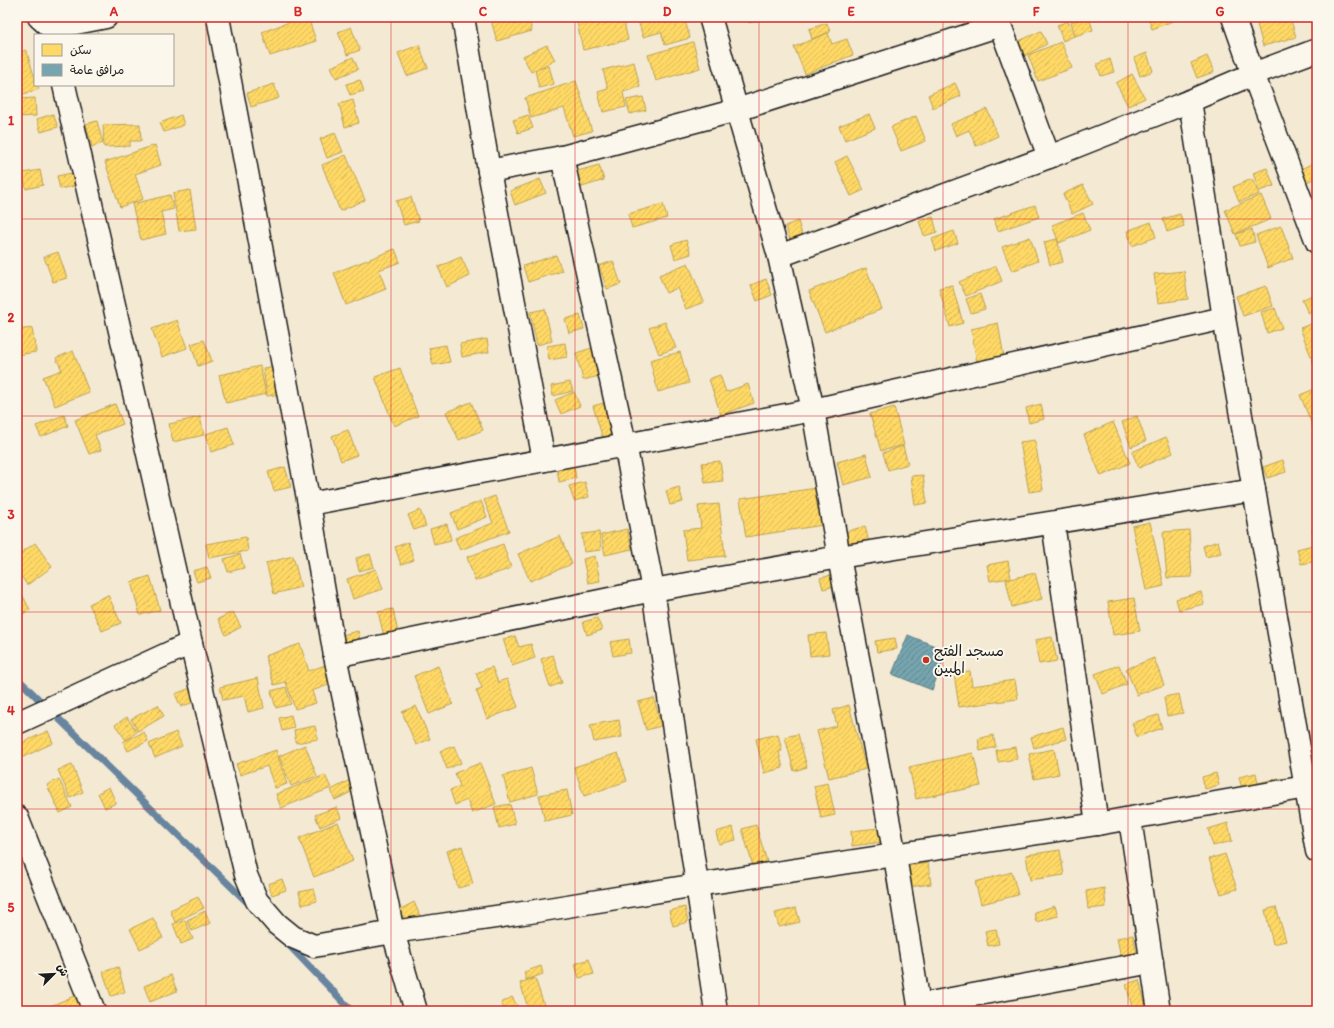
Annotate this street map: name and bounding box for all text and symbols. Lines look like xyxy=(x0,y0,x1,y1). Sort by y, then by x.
text: A xyxy=(109,4,119,19)
text: B xyxy=(294,4,303,19)
text: C xyxy=(479,4,488,19)
text: D xyxy=(663,4,672,19)
text: E xyxy=(847,4,855,19)
text: F xyxy=(1033,4,1040,19)
text: G xyxy=(1216,4,1225,19)
legend xyxy=(34,34,174,86)
text: سكن xyxy=(70,43,92,57)
text: مرافق عامة xyxy=(70,63,124,77)
text: 1 xyxy=(8,113,14,128)
text: 2 xyxy=(8,310,15,325)
text: 3 xyxy=(7,507,15,522)
place label: مسجد الفتح المبين xyxy=(934,642,1004,677)
marker: مسجد الفتح المبين xyxy=(921,655,931,665)
text: 4 xyxy=(7,703,15,718)
text: 5 xyxy=(8,900,15,915)
north arrow xyxy=(34,954,74,994)
text: ش xyxy=(54,962,71,978)

